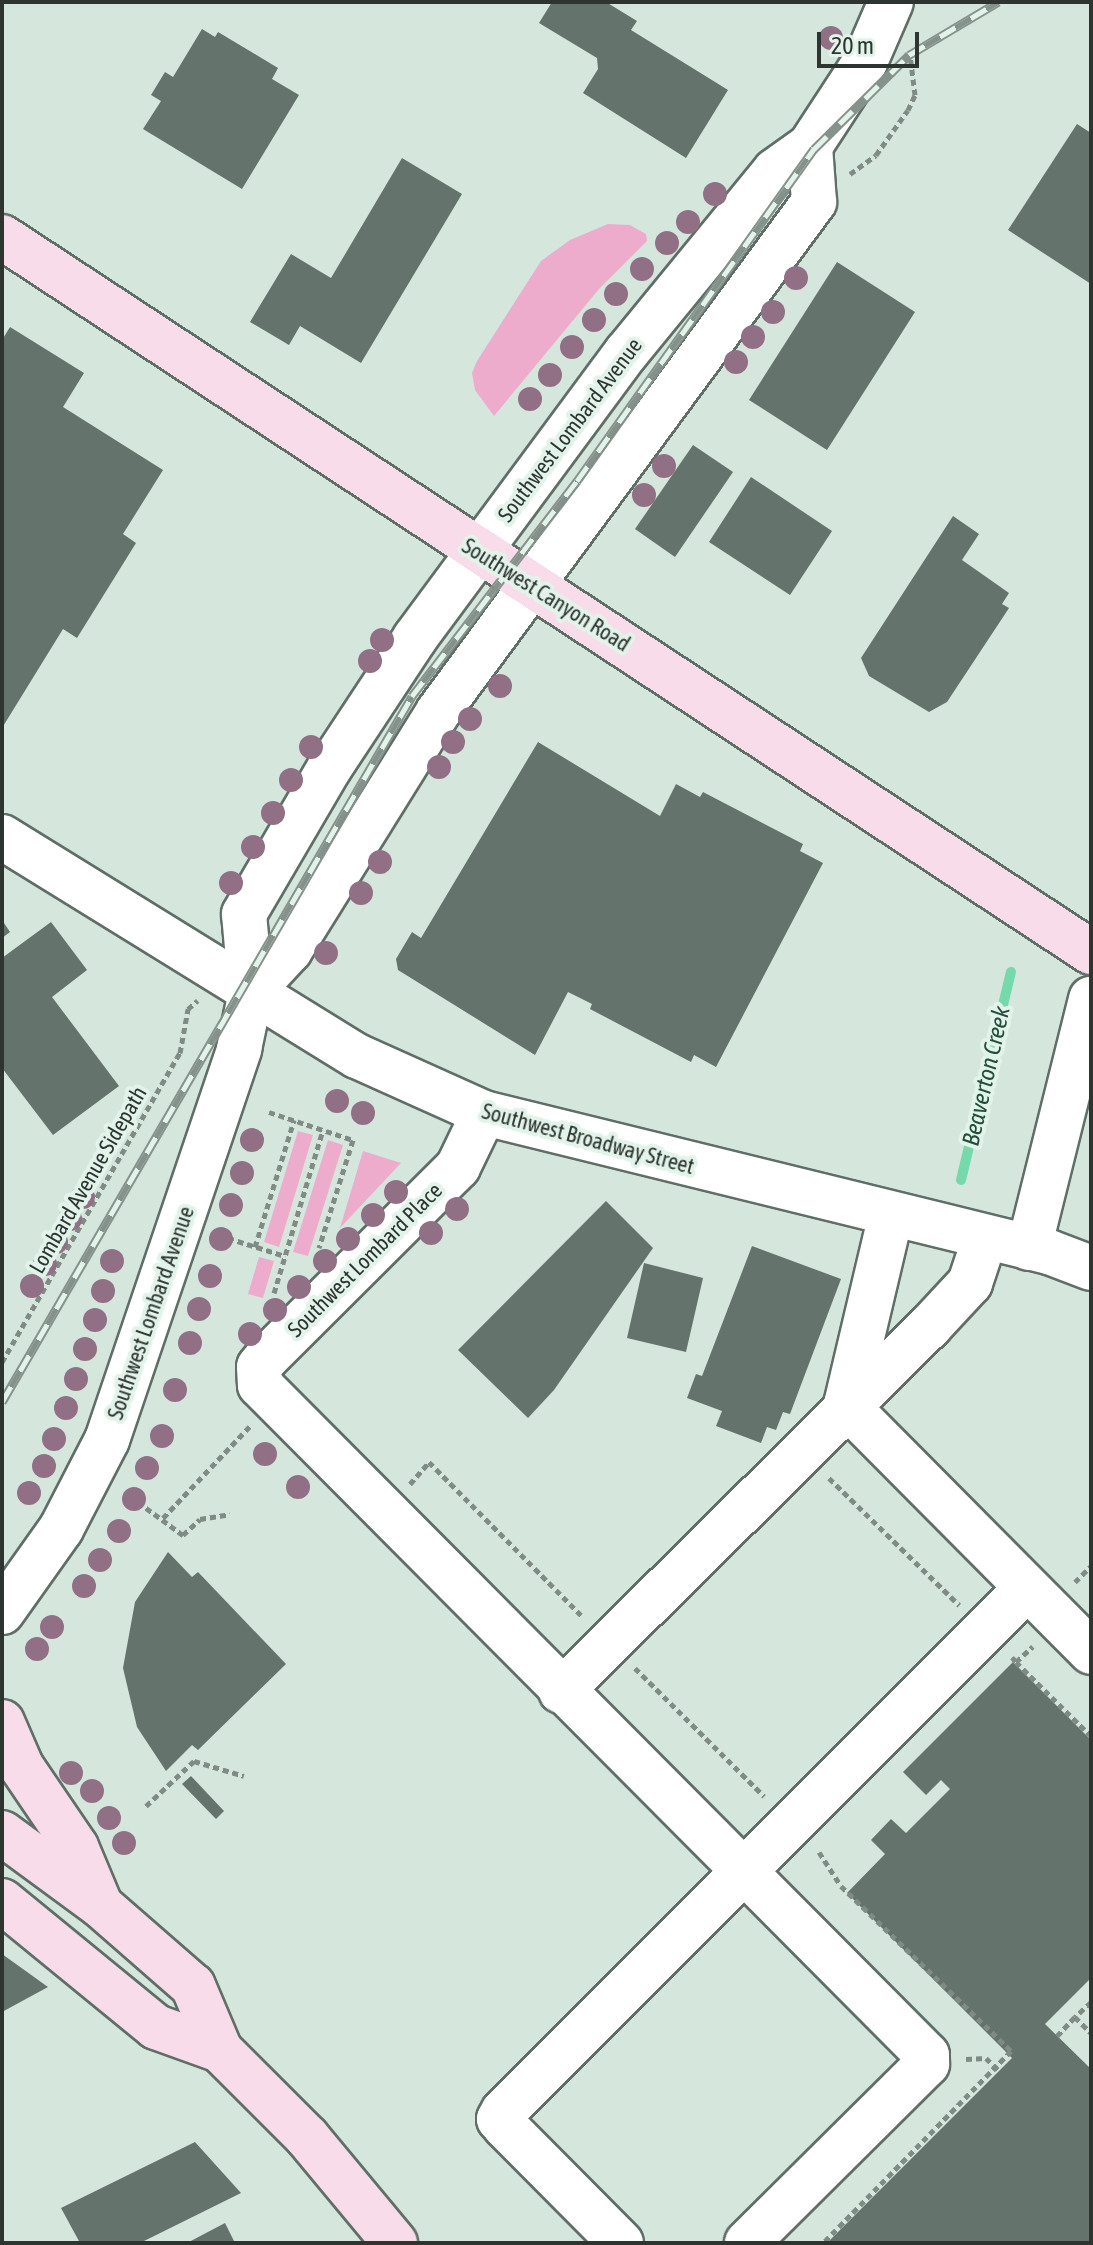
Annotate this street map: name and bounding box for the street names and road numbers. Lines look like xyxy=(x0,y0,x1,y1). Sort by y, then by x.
street label: Southwest Lombard Avenue xyxy=(492,333,648,527)
street label: Southwest Canyon Road xyxy=(457,533,635,657)
street label: Lombard Avenue Sidepath xyxy=(24,1082,152,1278)
street label: Southwest Broadway Street xyxy=(479,1098,697,1180)
street label: Southwest Lombard Place xyxy=(282,1177,448,1343)
street label: Southwest Lombard Avenue xyxy=(102,1203,200,1423)

